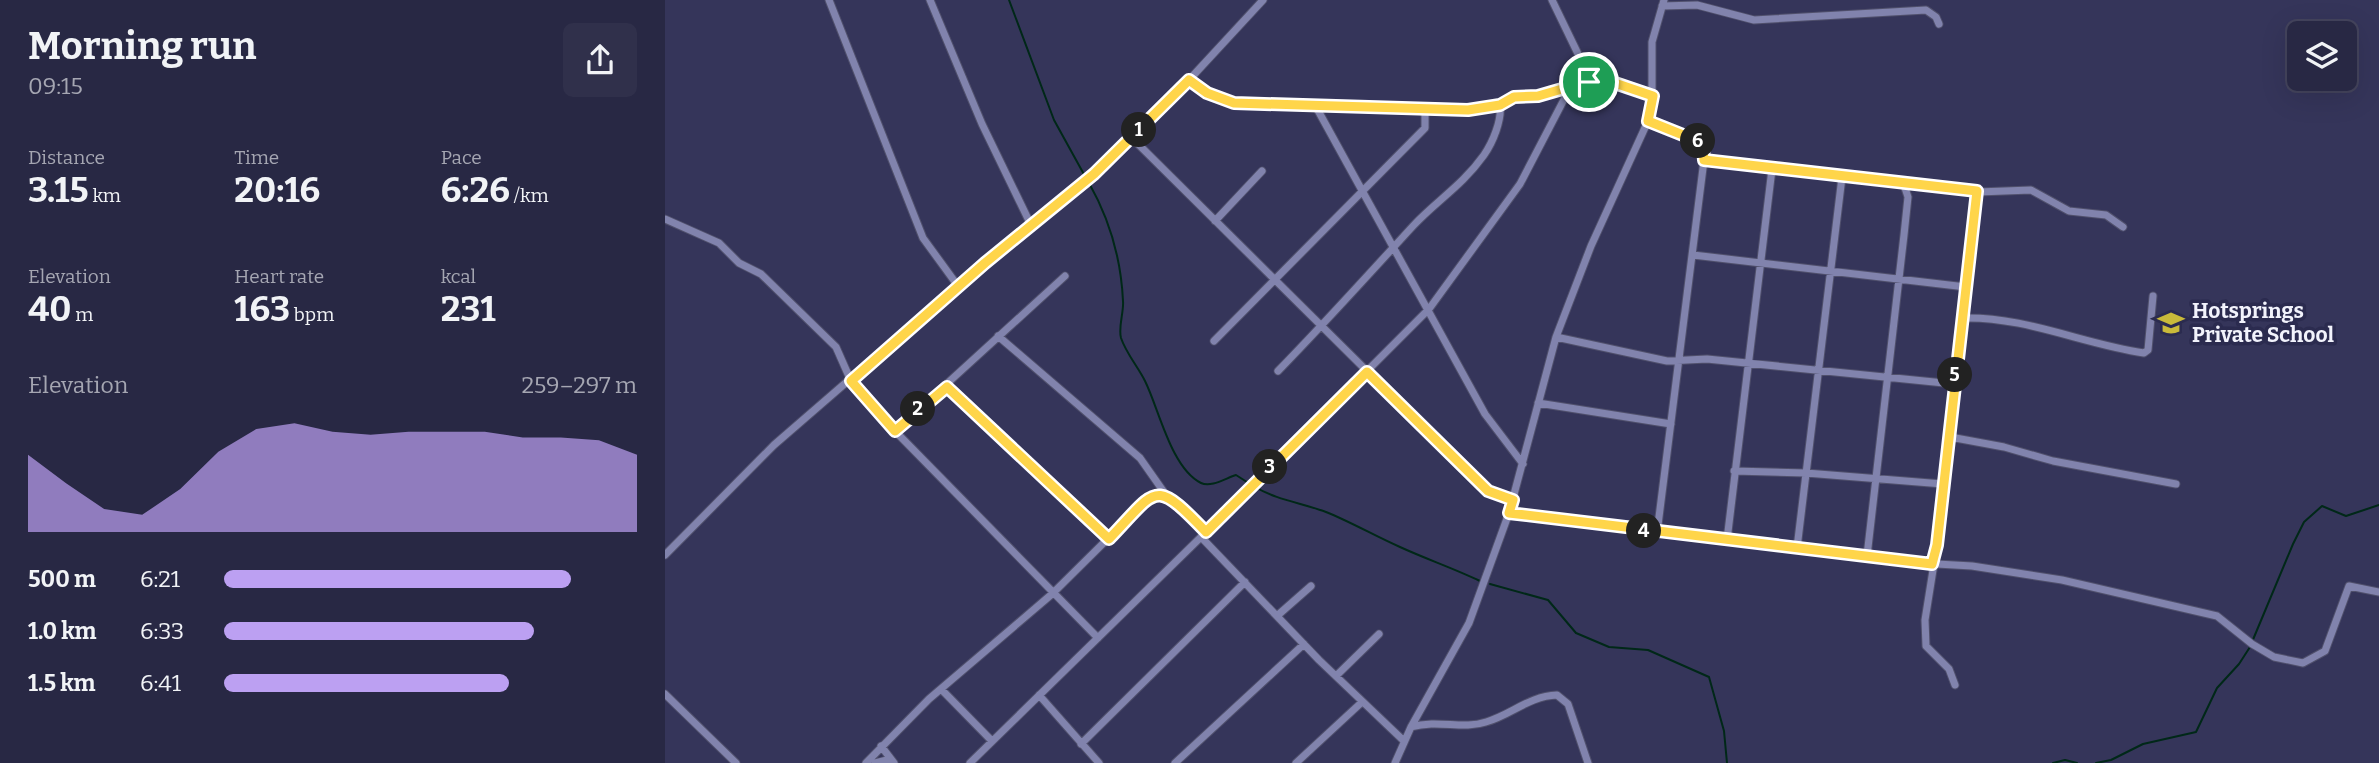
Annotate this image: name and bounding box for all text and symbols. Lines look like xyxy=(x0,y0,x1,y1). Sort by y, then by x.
map controls xyxy=(2287,21,2357,91)
button: layers xyxy=(2287,21,2357,91)
text: Morning run xyxy=(28,23,256,69)
button: share xyxy=(563,23,637,97)
pin xyxy=(1559,52,1619,112)
icon: arrive xyxy=(1570,63,1608,101)
text: 09:15 xyxy=(28,72,83,100)
pin: 1 xyxy=(1121,113,1156,148)
text: 1 xyxy=(1134,118,1143,141)
pin: 6 xyxy=(1681,124,1715,158)
text: 6 xyxy=(1692,129,1703,152)
text: Distance xyxy=(28,146,105,169)
text: Time xyxy=(234,146,279,169)
text: Pace xyxy=(441,146,482,169)
text: 3.15 xyxy=(28,169,89,211)
text: 20:16 xyxy=(234,169,320,211)
text: 6:26 xyxy=(441,169,510,211)
text: km xyxy=(89,184,121,207)
text: /km xyxy=(510,184,549,207)
text: Elevation xyxy=(28,265,111,288)
text: Heart rate xyxy=(234,265,324,288)
text: kcal xyxy=(441,265,476,288)
text: 40 xyxy=(28,288,72,330)
text: 163 xyxy=(234,288,290,330)
text: 231 xyxy=(441,288,496,330)
place label: Hotsprings Private School xyxy=(2192,298,2335,348)
text: m xyxy=(72,303,93,326)
text: bpm xyxy=(290,303,334,326)
school or university icon: Hotsprings Private School xyxy=(2156,308,2186,338)
pin: 5 xyxy=(1937,358,1973,392)
text: 5 xyxy=(1949,363,1960,386)
text: Elevation xyxy=(28,371,128,399)
text: 259–297 m xyxy=(521,371,637,399)
pin: 2 xyxy=(901,392,935,426)
text: 2 xyxy=(912,397,923,420)
pin: 3 xyxy=(1253,449,1287,484)
text: 3 xyxy=(1264,455,1275,478)
pin: 4 xyxy=(1627,514,1661,548)
text: 4 xyxy=(1638,519,1649,542)
text: 500 m xyxy=(28,565,96,593)
text: 6:21 xyxy=(140,565,180,593)
text: 1.0 km xyxy=(28,617,97,645)
text: 6:33 xyxy=(140,617,184,645)
text: 1.5 km xyxy=(28,669,95,697)
text: 6:41 xyxy=(140,669,181,697)

